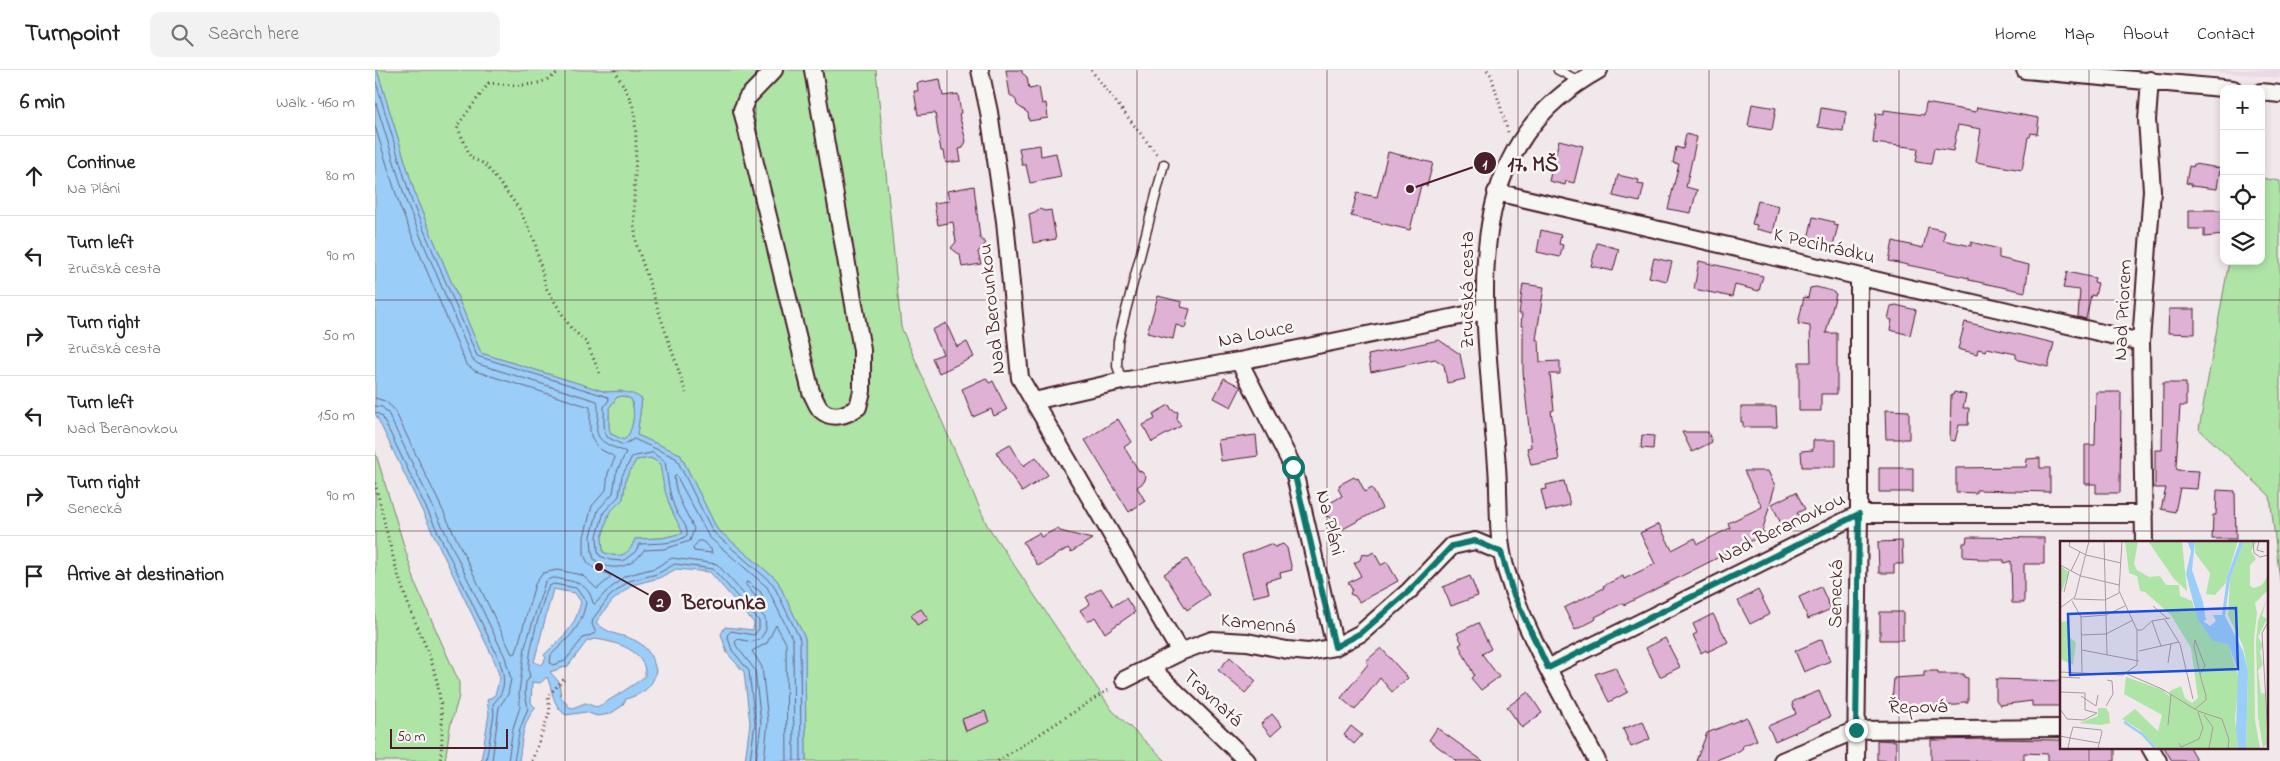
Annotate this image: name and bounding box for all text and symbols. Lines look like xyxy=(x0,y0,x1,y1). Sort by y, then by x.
search box xyxy=(150,12,500,57)
text: Turnpoint xyxy=(25,17,120,52)
icon: search xyxy=(168,21,196,49)
text: Search here xyxy=(208,21,299,48)
text: Home xyxy=(1995,22,2036,48)
text: Map xyxy=(2064,22,2095,48)
text: About xyxy=(2123,22,2169,48)
text: Contact xyxy=(2197,22,2255,48)
map controls xyxy=(2220,85,2265,265)
button: + xyxy=(2220,85,2265,130)
text: 6 min xyxy=(20,88,65,118)
text: Walk · 460 m xyxy=(276,91,355,115)
button: − xyxy=(2220,130,2265,175)
callout: 17. MŠ xyxy=(1472,145,1568,181)
text: Continue xyxy=(67,150,135,177)
text: 17. MŠ xyxy=(1507,151,1559,181)
text: 1 xyxy=(1483,154,1488,176)
icon: ahead xyxy=(20,162,48,190)
text: 80 m xyxy=(326,164,355,188)
button: locate xyxy=(2220,175,2265,220)
text: Na Pláni xyxy=(67,177,120,201)
button: layers xyxy=(2220,220,2265,265)
street label: K Pecihrádku xyxy=(1770,221,1878,273)
text: Turn left xyxy=(67,230,134,257)
street label: Zručská cesta xyxy=(1454,231,1483,349)
icon: left xyxy=(20,242,48,270)
street label: Nad Berounkou xyxy=(972,242,1014,376)
text: 90 m xyxy=(327,244,355,268)
text: Zručská cesta xyxy=(67,257,161,281)
street label: Nad Priorem xyxy=(2107,258,2141,362)
text: Turn right xyxy=(67,310,140,337)
street label: Na Louce xyxy=(1216,313,1296,357)
icon: right xyxy=(20,322,48,350)
text: 50 m xyxy=(323,324,355,348)
text: Zručská cesta xyxy=(67,337,161,361)
text: Turn left xyxy=(67,390,134,417)
icon: left xyxy=(20,402,48,430)
text: 150 m xyxy=(317,404,355,428)
text: Nad Beranovkou xyxy=(67,417,178,441)
route start xyxy=(1282,456,1305,479)
text: Turn right xyxy=(67,470,140,497)
icon: right xyxy=(20,482,48,510)
text: 90 m xyxy=(327,484,355,508)
street label: Nad Beranovkou xyxy=(1713,486,1851,572)
street label: Na Pláni xyxy=(1307,487,1351,559)
text: Senecká xyxy=(67,497,122,521)
inset map xyxy=(2060,541,2267,748)
street label: Senecká xyxy=(1822,560,1852,628)
icon: arrive xyxy=(20,562,48,590)
text: Arrive at destination xyxy=(67,562,224,589)
callout: Berounka xyxy=(647,583,776,619)
text: Berounka xyxy=(681,589,766,619)
text: 2 xyxy=(655,592,664,614)
street label: Kamenná xyxy=(1219,607,1297,643)
street label: Travnatá xyxy=(1175,663,1249,735)
street label: Řepová xyxy=(1888,693,1948,723)
route end xyxy=(1845,719,1868,742)
scale bar xyxy=(390,726,507,749)
text: 50 m xyxy=(397,727,425,748)

